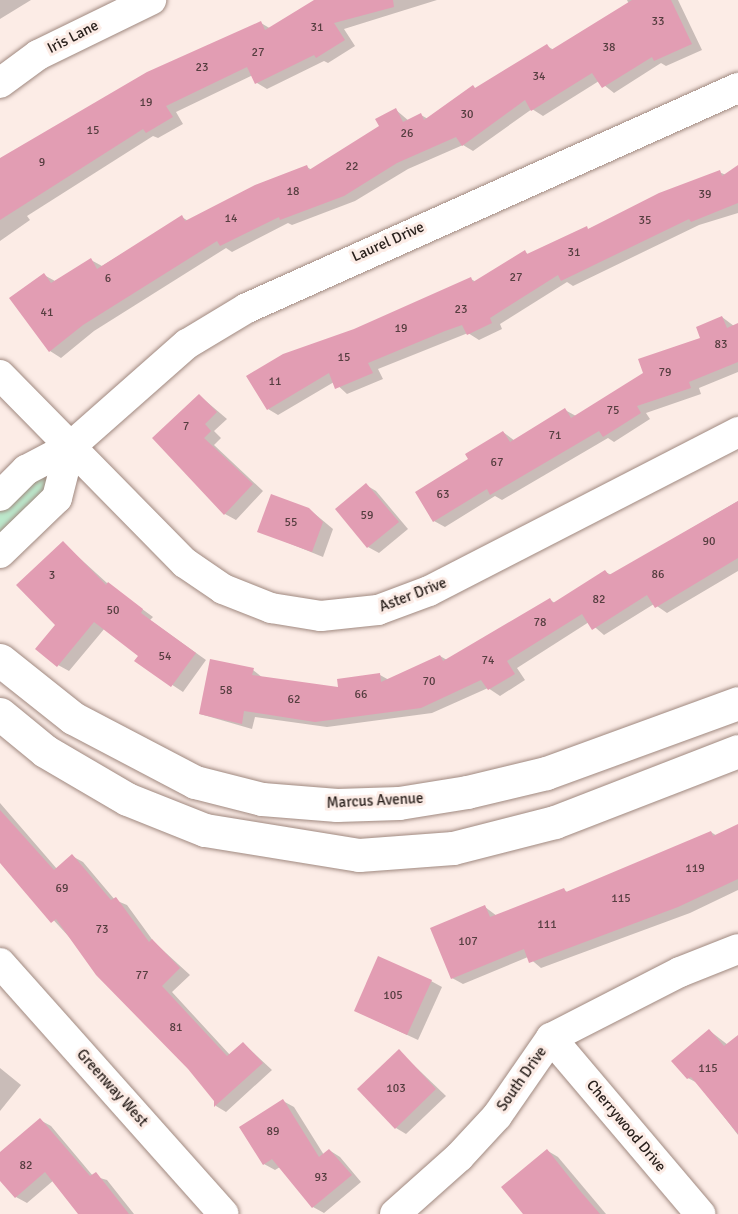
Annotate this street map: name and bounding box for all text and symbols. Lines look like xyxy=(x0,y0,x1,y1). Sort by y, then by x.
house number: 33 xyxy=(652,15,664,29)
street label: Iris Lane xyxy=(44,16,102,58)
house number: 31 xyxy=(311,21,323,35)
house number: 38 xyxy=(603,41,615,55)
house number: 27 xyxy=(252,46,264,60)
house number: 23 xyxy=(196,61,208,75)
house number: 34 xyxy=(533,70,545,84)
house number: 19 xyxy=(140,96,152,110)
house number: 30 xyxy=(461,108,473,122)
house number: 15 xyxy=(87,124,99,138)
house number: 26 xyxy=(401,127,413,141)
house number: 9 xyxy=(39,156,45,170)
house number: 22 xyxy=(346,160,358,174)
house number: 18 xyxy=(287,185,299,199)
house number: 39 xyxy=(699,188,711,202)
house number: 14 xyxy=(225,212,237,226)
house number: 35 xyxy=(639,214,651,228)
street label: Laurel Drive xyxy=(349,218,427,266)
house number: 31 xyxy=(568,246,580,260)
house number: 27 xyxy=(510,271,522,285)
house number: 6 xyxy=(105,272,111,286)
house number: 23 xyxy=(455,303,467,317)
house number: 41 xyxy=(41,306,53,320)
house number: 19 xyxy=(395,322,407,336)
house number: 83 xyxy=(715,338,727,352)
house number: 15 xyxy=(338,351,350,365)
house number: 79 xyxy=(659,366,671,380)
house number: 11 xyxy=(269,375,281,389)
house number: 75 xyxy=(607,404,619,418)
house number: 7 xyxy=(183,420,189,434)
house number: 71 xyxy=(549,429,561,443)
house number: 67 xyxy=(491,456,503,470)
house number: 63 xyxy=(437,488,449,502)
house number: 59 xyxy=(361,509,373,523)
house number: 55 xyxy=(285,516,297,530)
house number: 90 xyxy=(703,535,715,549)
house number: 86 xyxy=(652,568,664,582)
house number: 3 xyxy=(49,569,55,583)
street label: Aster Drive xyxy=(377,574,449,616)
house number: 82 xyxy=(593,593,605,607)
house number: 50 xyxy=(107,604,119,618)
house number: 78 xyxy=(534,616,546,630)
house number: 54 xyxy=(159,650,171,664)
house number: 74 xyxy=(482,654,494,668)
house number: 70 xyxy=(423,675,435,689)
house number: 58 xyxy=(220,684,232,698)
house number: 66 xyxy=(355,688,367,702)
house number: 62 xyxy=(288,693,300,707)
street label: Marcus Avenue xyxy=(326,789,424,813)
house number: 119 xyxy=(685,862,705,876)
house number: 69 xyxy=(56,882,68,896)
house number: 115 xyxy=(611,892,631,906)
house number: 111 xyxy=(537,918,557,932)
house number: 73 xyxy=(96,923,108,937)
house number: 107 xyxy=(458,935,478,949)
house number: 77 xyxy=(136,969,148,983)
house number: 105 xyxy=(383,989,403,1003)
house number: 81 xyxy=(170,1021,182,1035)
street label: South Drive xyxy=(493,1043,551,1115)
street label: Greenway West xyxy=(73,1046,151,1130)
house number: 115 xyxy=(698,1062,718,1076)
street label: Cherrywood Drive xyxy=(582,1076,670,1176)
house number: 103 xyxy=(386,1082,406,1096)
house number: 89 xyxy=(267,1125,279,1139)
house number: 82 xyxy=(20,1159,32,1173)
house number: 93 xyxy=(315,1171,327,1185)

